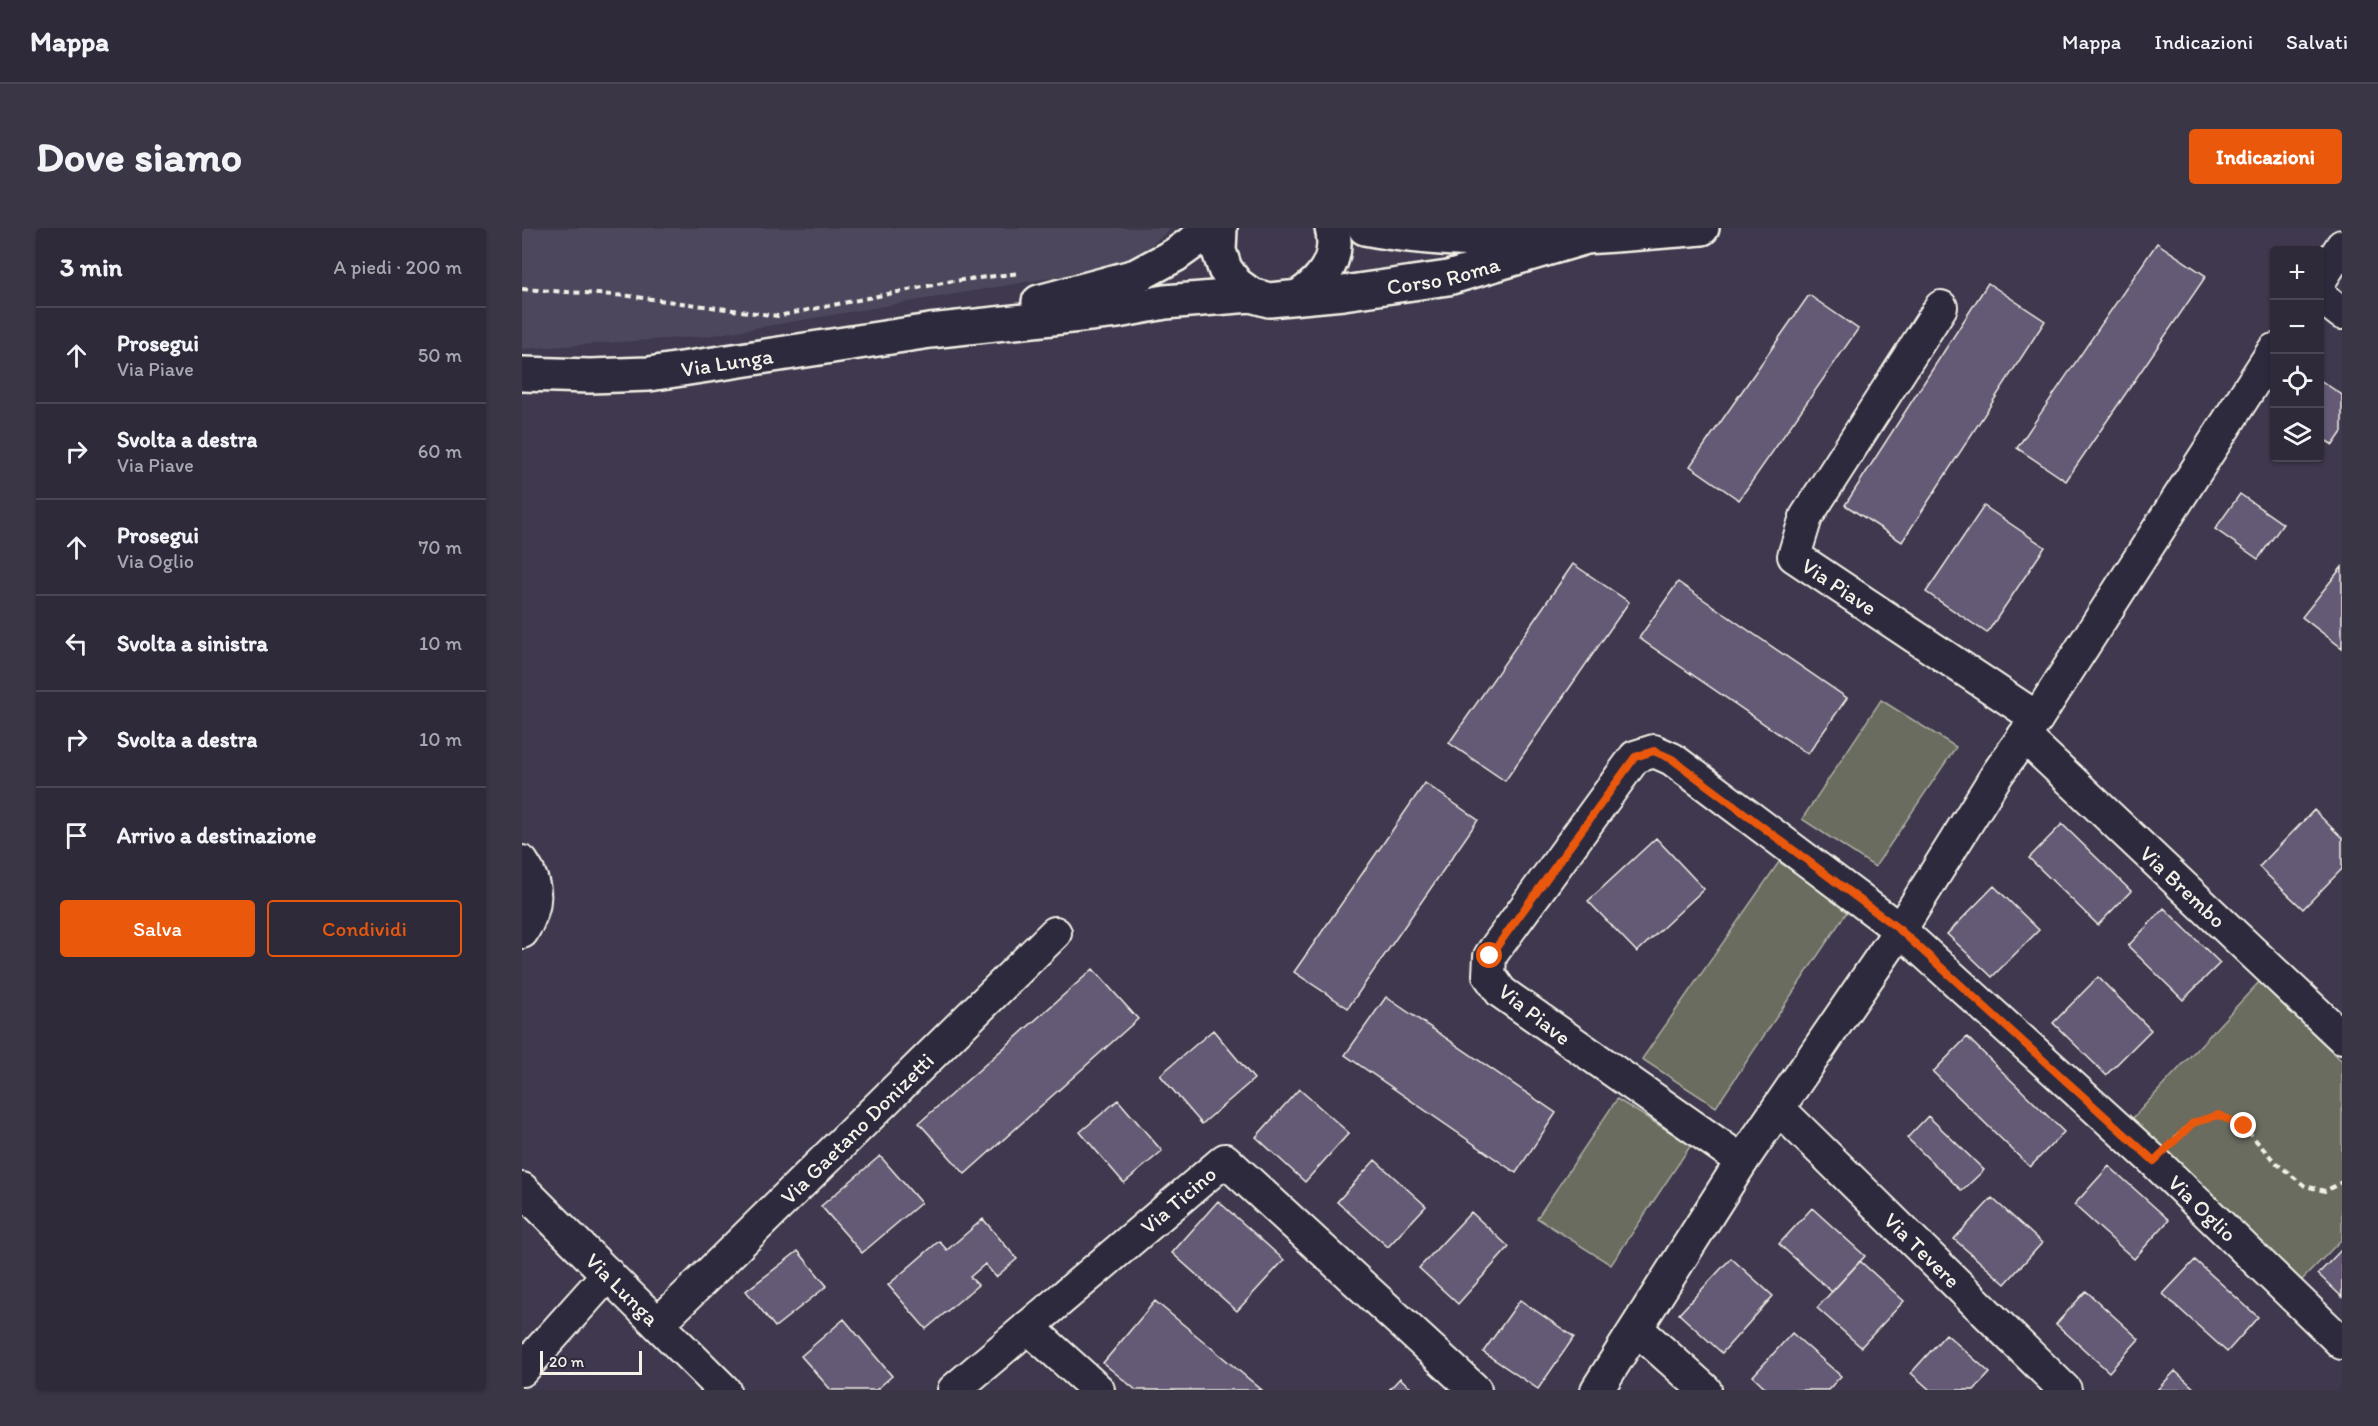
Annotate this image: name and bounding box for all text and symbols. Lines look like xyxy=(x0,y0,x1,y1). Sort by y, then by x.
text: Mappa xyxy=(30,24,109,58)
text: Mappa xyxy=(2062,29,2121,54)
text: Indicazioni xyxy=(2154,29,2253,54)
text: Salvati xyxy=(2286,29,2348,54)
button: Indicazioni xyxy=(2189,129,2342,184)
text: Dove siamo xyxy=(36,131,242,182)
map controls xyxy=(2270,246,2324,462)
button: + xyxy=(2270,246,2324,300)
street label: Corso Roma xyxy=(1385,250,1503,301)
text: 3 min xyxy=(60,251,122,283)
text: A piedi · 200 m xyxy=(333,255,462,279)
button: − xyxy=(2270,300,2324,354)
text: Prosegui xyxy=(117,330,199,357)
icon: ahead xyxy=(60,339,93,372)
street label: Via Lunga xyxy=(679,342,776,383)
text: 50 m xyxy=(418,343,462,367)
button: locate xyxy=(2270,354,2324,408)
text: Via Piave xyxy=(117,357,194,381)
button: layers xyxy=(2270,408,2324,462)
text: Svolta a destra xyxy=(117,426,257,453)
icon: right xyxy=(60,435,93,468)
text: 60 m xyxy=(418,439,462,463)
text: Via Piave xyxy=(117,453,194,477)
text: Prosegui xyxy=(117,522,199,549)
icon: ahead xyxy=(60,531,93,564)
text: 70 m xyxy=(418,535,462,559)
text: Via Oglio xyxy=(117,549,194,573)
street label: Via Piave xyxy=(1796,552,1882,621)
icon: left xyxy=(60,627,93,660)
text: Svolta a sinistra xyxy=(117,630,268,657)
text: 10 m xyxy=(419,631,462,655)
icon: right xyxy=(60,723,93,756)
text: Svolta a destra xyxy=(117,726,257,753)
text: 10 m xyxy=(419,727,462,751)
icon: arrive xyxy=(60,819,93,852)
text: Arrivo a destinazione xyxy=(117,822,316,849)
street label: Via Brembo xyxy=(2134,840,2231,934)
button: Salva xyxy=(60,900,255,957)
button: Condividi xyxy=(267,900,462,957)
route start xyxy=(1476,942,1502,968)
street label: Via Piave xyxy=(1493,978,1576,1051)
street label: Via Gaetano Donizetti xyxy=(775,1047,939,1210)
route end xyxy=(2230,1112,2256,1138)
street label: Via Ticino xyxy=(1135,1160,1222,1240)
street label: Via Oglio xyxy=(2162,1169,2242,1248)
street label: Via Tevere xyxy=(1878,1207,1966,1294)
street label: Via Lunga xyxy=(580,1247,665,1332)
scale bar xyxy=(540,1348,642,1376)
text: 20 m xyxy=(549,1352,584,1371)

